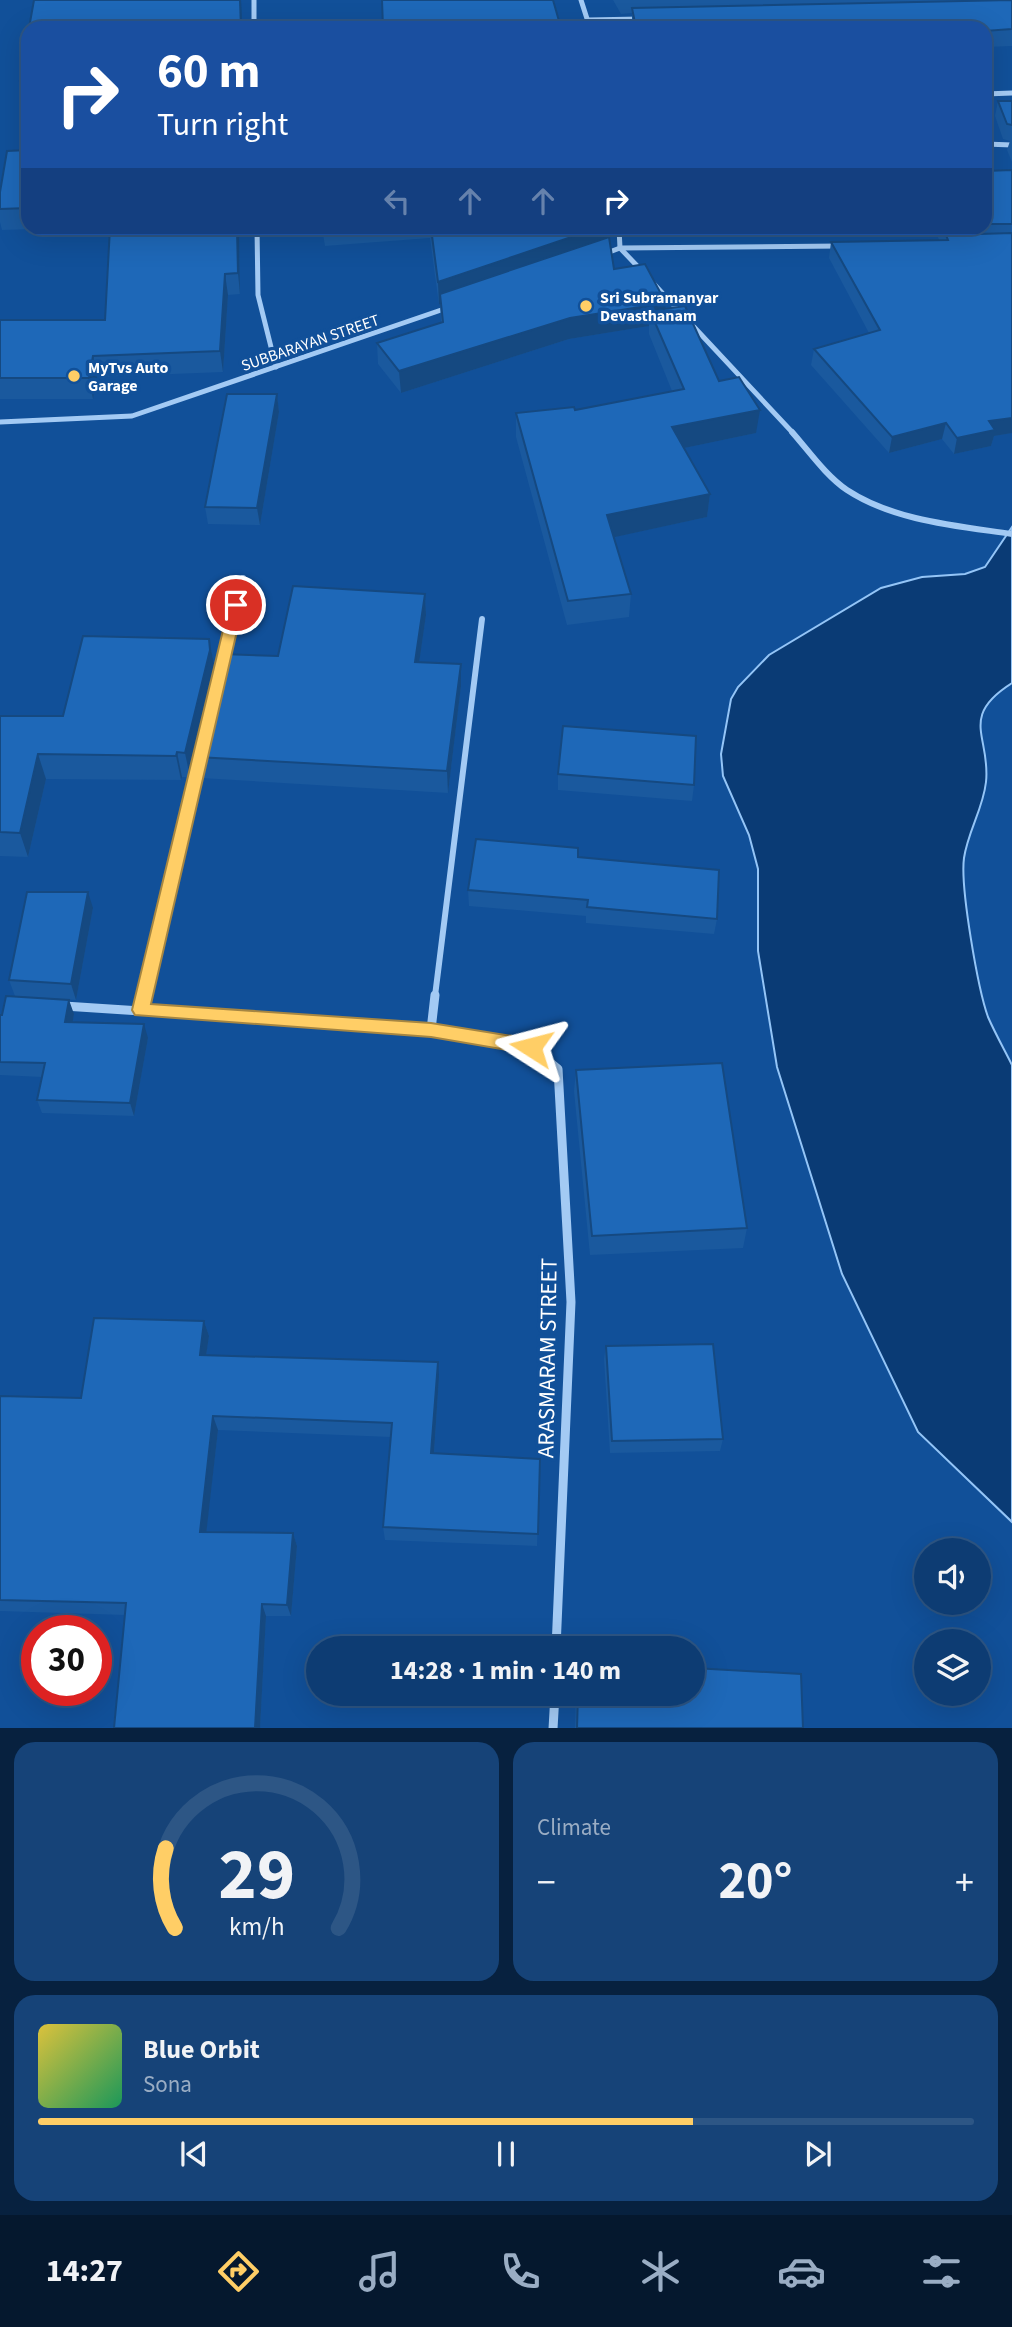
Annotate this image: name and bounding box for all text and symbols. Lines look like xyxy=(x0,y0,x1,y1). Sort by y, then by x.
text: 60 m xyxy=(157,37,261,107)
icon: right xyxy=(42,49,133,140)
text: Turn right xyxy=(157,102,288,148)
icon: left xyxy=(378,182,416,220)
icon: ahead xyxy=(451,182,489,220)
icon: ahead xyxy=(524,182,562,220)
icon: right xyxy=(597,182,635,220)
place label: Sri Subramanyar Devasthanam xyxy=(600,287,719,327)
marker: Sri Subramanyar Devasthanam xyxy=(578,298,594,314)
street label: SUBBARAYAN STREET xyxy=(238,309,383,377)
place label: MyTvs Auto Garage xyxy=(88,357,168,397)
marker: MyTvs Auto Garage xyxy=(66,368,82,384)
pin xyxy=(206,575,266,635)
icon: arrive xyxy=(217,586,255,624)
position arrow xyxy=(494,1010,568,1084)
street label: ARASMARAM STREET xyxy=(529,1258,566,1458)
map controls xyxy=(914,1538,991,1706)
button: sound xyxy=(914,1538,991,1615)
speed limit sign: 30 xyxy=(21,1615,112,1706)
button: layers xyxy=(914,1629,991,1706)
text: 14:28 · 1 min · 140 m xyxy=(390,1652,621,1689)
text: Climate xyxy=(537,1811,611,1844)
text: 29 xyxy=(218,1823,295,1927)
text: 20° xyxy=(719,1845,792,1919)
text: − xyxy=(537,1856,556,1910)
text: + xyxy=(955,1856,974,1910)
text: km/h xyxy=(229,1908,284,1944)
text: Blue Orbit xyxy=(143,2031,260,2068)
text: Sona xyxy=(143,2068,192,2101)
icon: previous xyxy=(175,2135,213,2173)
icon: pause xyxy=(487,2135,525,2173)
icon: next xyxy=(799,2135,837,2173)
icon: directions xyxy=(214,2247,263,2296)
icon: music xyxy=(355,2247,404,2296)
icon: phone xyxy=(496,2247,545,2296)
icon: climate xyxy=(636,2247,685,2296)
icon: car xyxy=(777,2247,826,2296)
icon: filters xyxy=(917,2247,966,2296)
text: 14:27 xyxy=(46,2248,123,2294)

